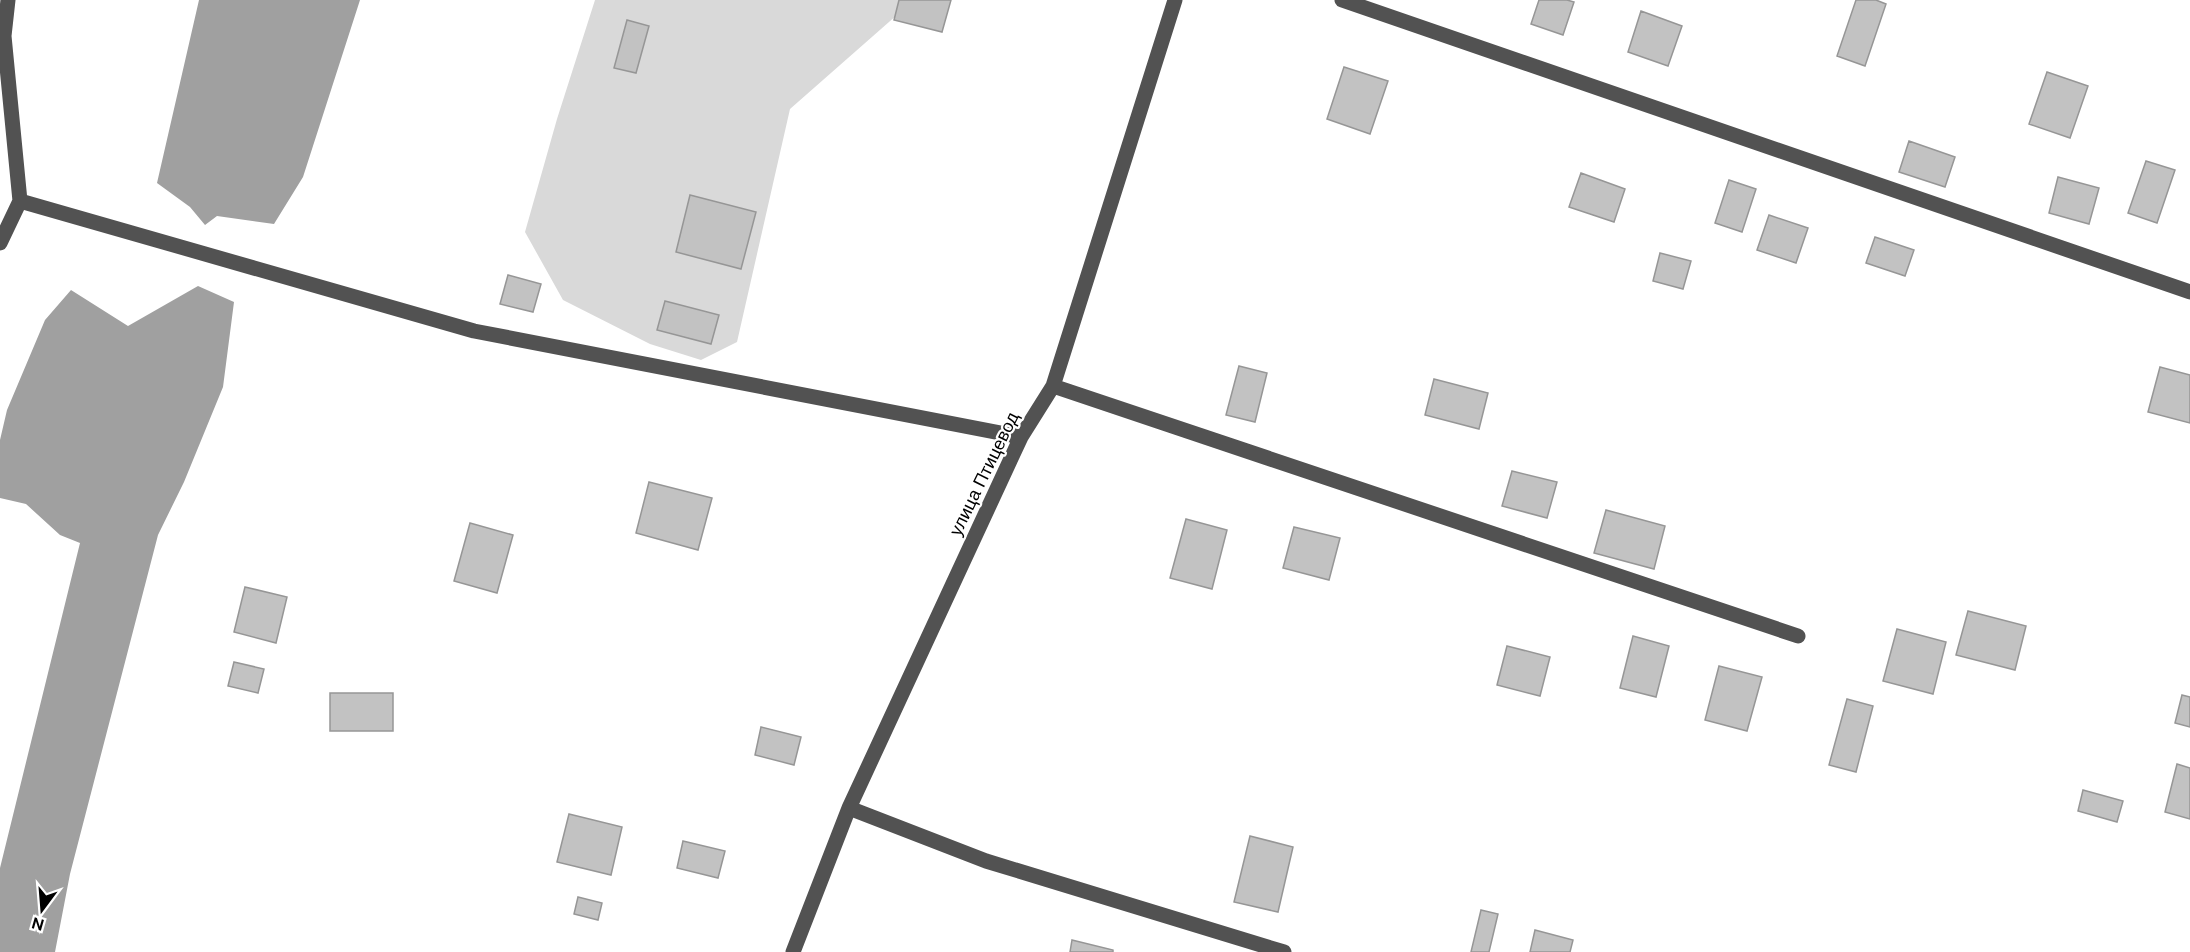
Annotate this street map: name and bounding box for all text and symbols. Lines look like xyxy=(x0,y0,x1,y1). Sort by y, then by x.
street label: улица Птицевод xyxy=(944,408,1025,540)
north arrow xyxy=(12,880,72,940)
text: N xyxy=(29,912,47,936)

